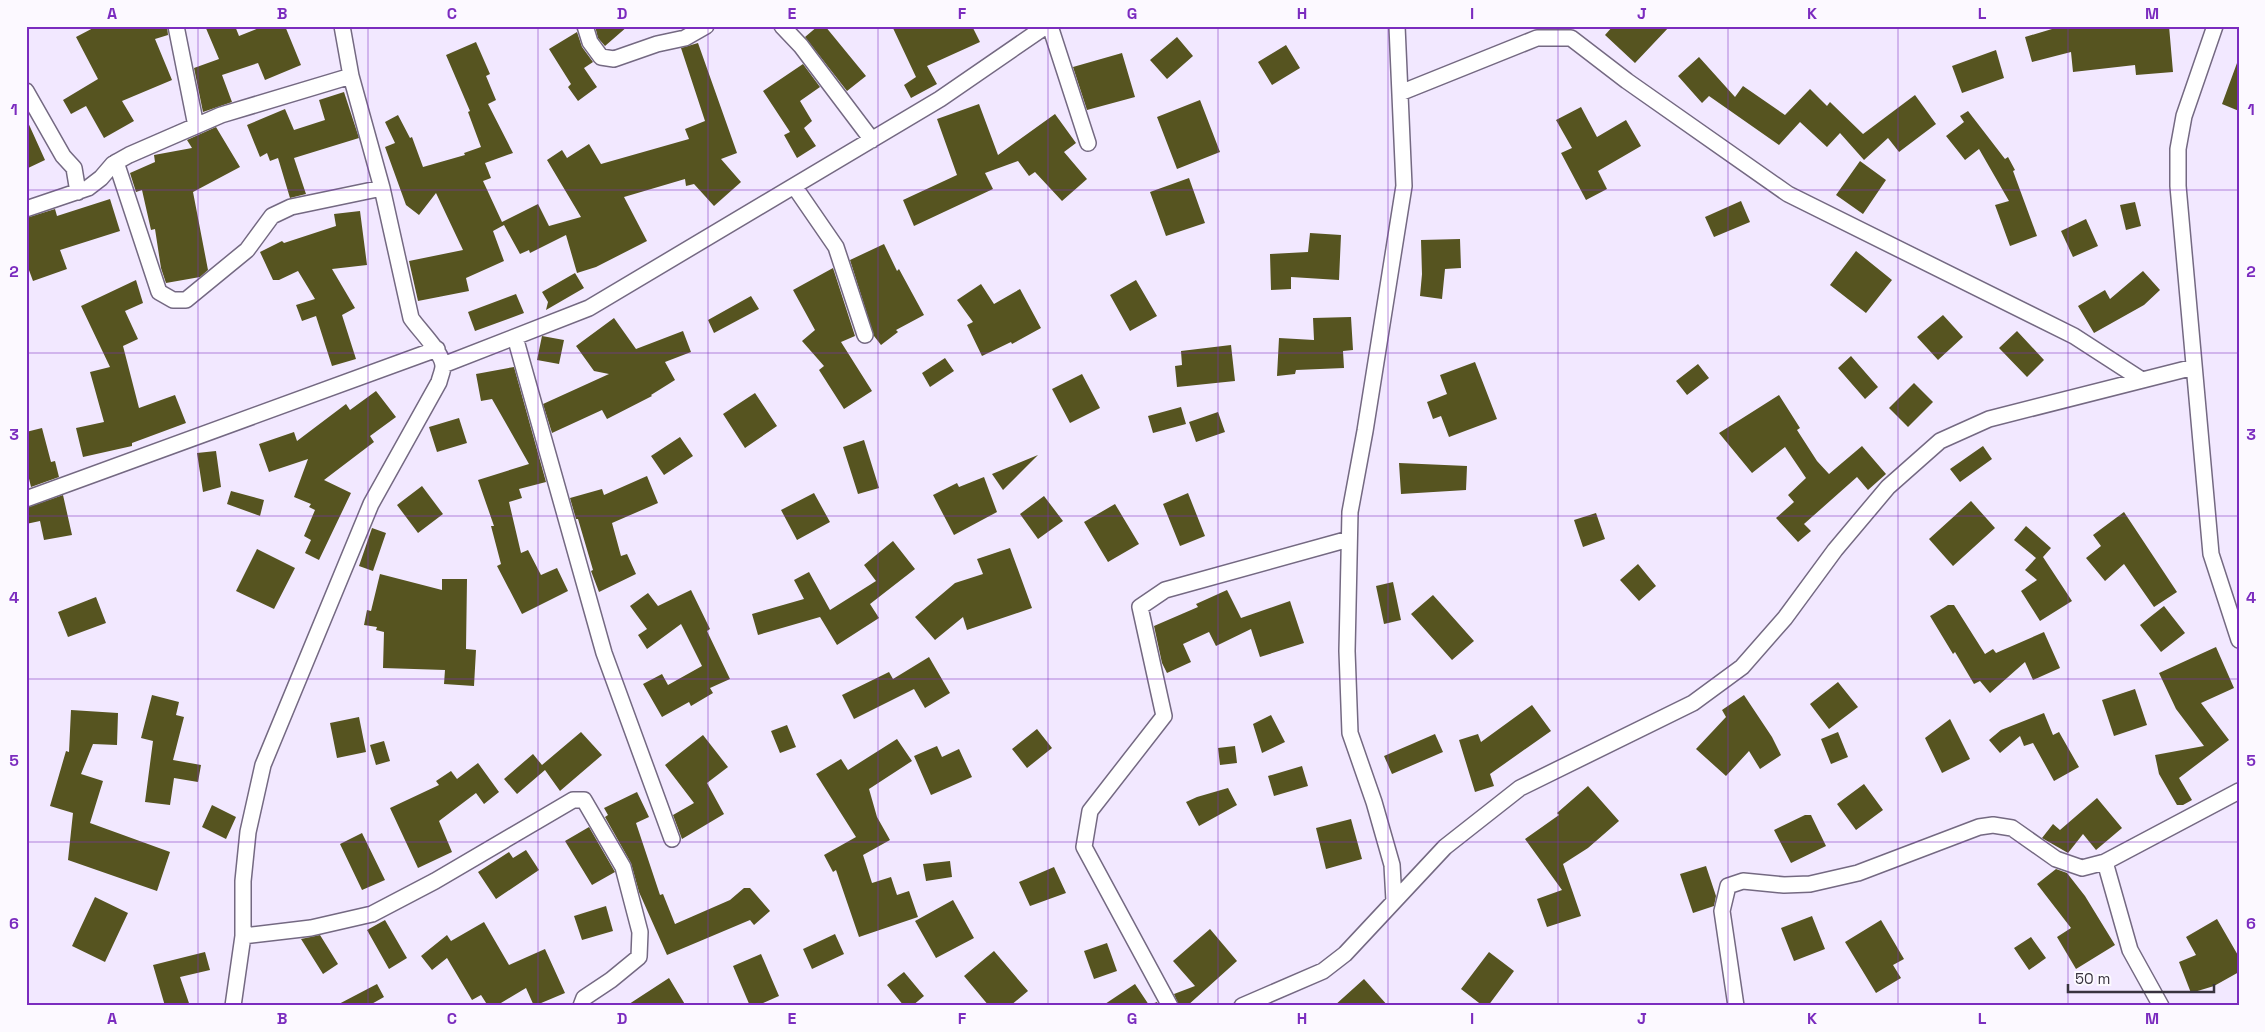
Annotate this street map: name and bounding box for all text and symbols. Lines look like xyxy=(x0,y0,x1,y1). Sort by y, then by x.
text: A xyxy=(107,3,117,24)
text: B xyxy=(277,3,287,24)
text: C xyxy=(447,3,457,24)
text: D xyxy=(617,3,627,24)
text: E xyxy=(788,3,797,24)
text: F xyxy=(958,3,967,24)
text: G xyxy=(1127,3,1137,24)
text: H xyxy=(1297,3,1307,24)
text: I xyxy=(1470,3,1474,24)
text: J xyxy=(1637,3,1647,24)
text: K xyxy=(1807,3,1817,24)
text: L xyxy=(1978,3,1987,24)
text: M xyxy=(2145,3,2159,24)
text: 1 xyxy=(10,99,18,120)
text: 1 xyxy=(2247,99,2255,120)
text: 2 xyxy=(9,261,19,282)
text: 2 xyxy=(2246,261,2256,282)
text: 3 xyxy=(9,424,19,445)
text: 3 xyxy=(2246,424,2256,445)
text: 4 xyxy=(9,587,19,608)
text: 4 xyxy=(2246,587,2256,608)
text: 5 xyxy=(9,750,19,771)
text: 5 xyxy=(2246,750,2256,771)
text: 6 xyxy=(9,913,19,934)
text: 6 xyxy=(2246,913,2256,934)
scale bar xyxy=(2068,962,2214,994)
text: 50 m xyxy=(2075,969,2110,988)
text: A xyxy=(107,1008,117,1029)
text: B xyxy=(277,1008,287,1029)
text: C xyxy=(447,1008,457,1029)
text: D xyxy=(617,1008,627,1029)
text: E xyxy=(788,1008,797,1029)
text: F xyxy=(958,1008,967,1029)
text: G xyxy=(1127,1008,1137,1029)
text: H xyxy=(1297,1008,1307,1029)
text: I xyxy=(1470,1008,1474,1029)
text: J xyxy=(1637,1008,1647,1029)
text: K xyxy=(1807,1008,1817,1029)
text: L xyxy=(1978,1008,1987,1029)
text: M xyxy=(2145,1008,2159,1029)

